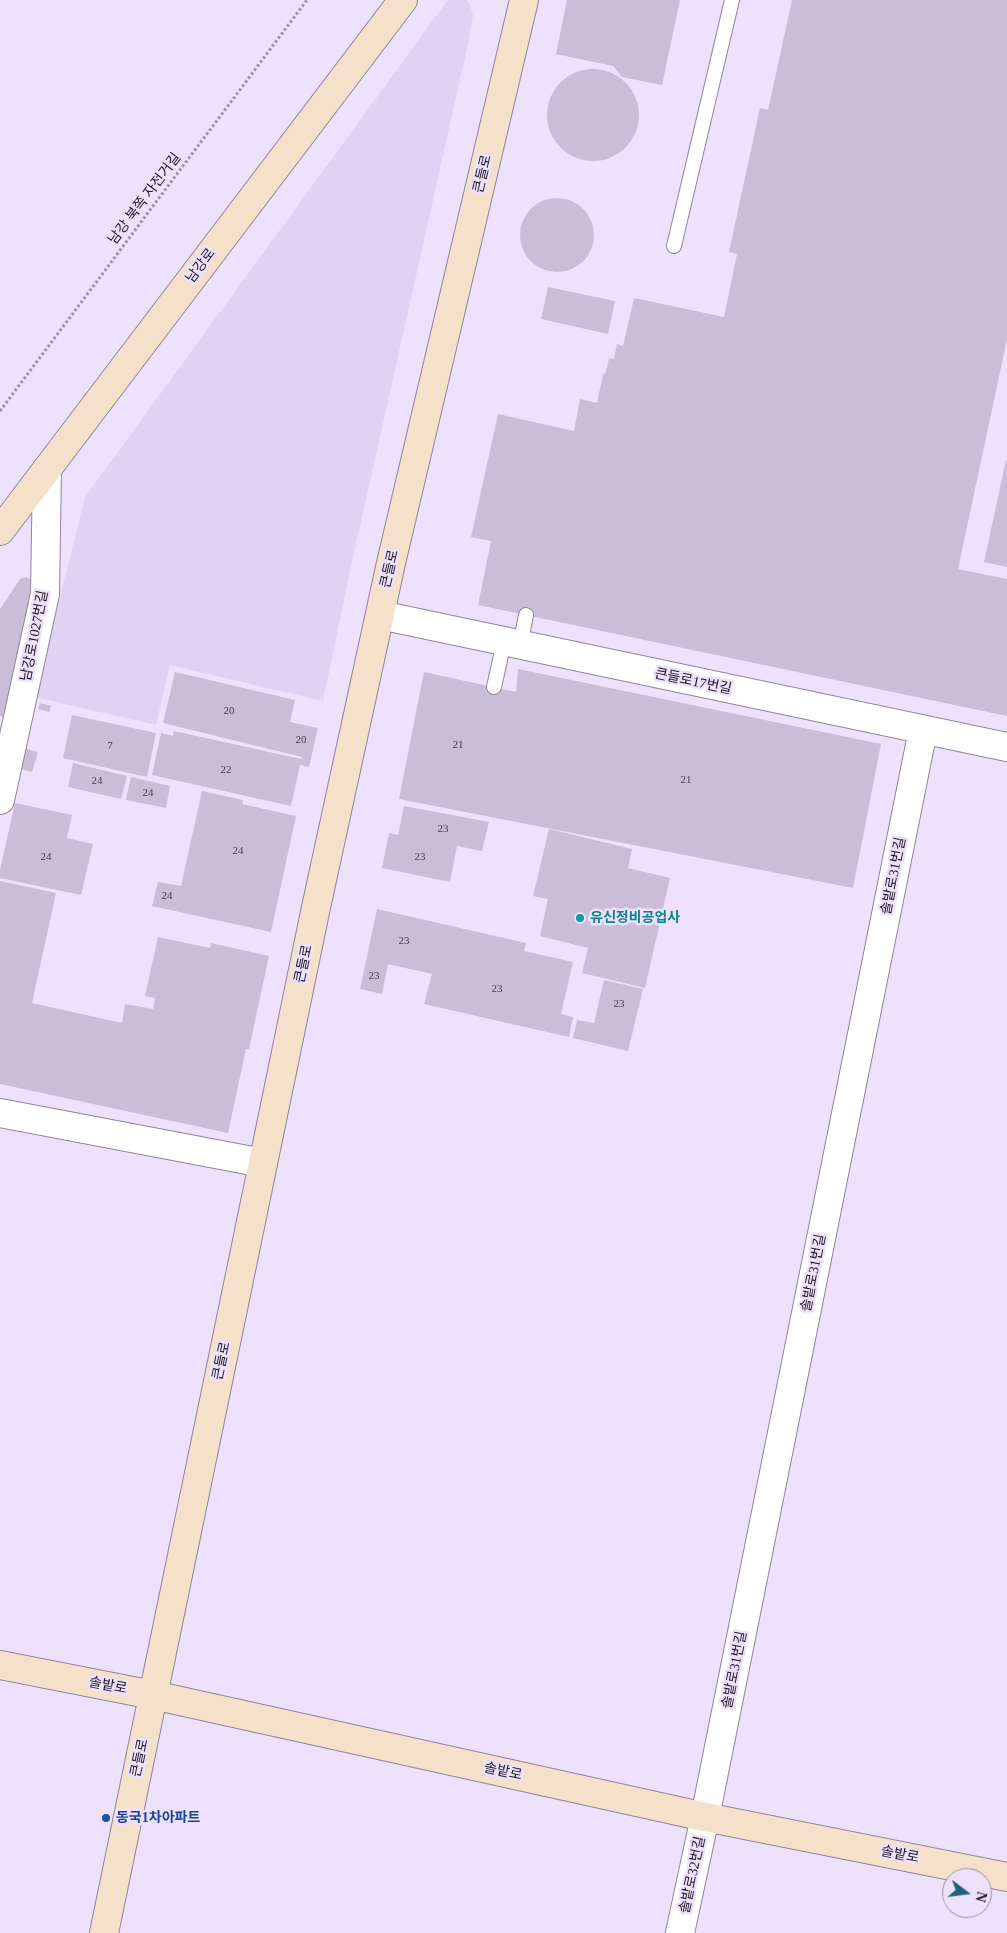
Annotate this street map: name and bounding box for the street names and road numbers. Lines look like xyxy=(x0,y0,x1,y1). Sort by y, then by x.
street label: 남강 북쪽 자전거길 xyxy=(105,150,185,248)
street label: 큰들로 xyxy=(470,153,496,195)
street label: 남강로 xyxy=(183,246,219,286)
street label: 큰들로 xyxy=(377,548,403,590)
street label: 남강로1027번길 xyxy=(18,589,52,683)
street label: 큰들로17번길 xyxy=(653,666,733,698)
street label: 솔밭로31번길 xyxy=(878,836,910,916)
street label: 큰들로 xyxy=(292,943,316,985)
street label: 솔밭로31번길 xyxy=(798,1233,830,1313)
street label: 큰들로 xyxy=(210,1340,234,1382)
street label: 솔밭로31번길 xyxy=(719,1630,751,1710)
street label: 솔밭로 xyxy=(87,1674,129,1698)
street label: 큰들로 xyxy=(128,1737,152,1779)
street label: 솔밭로 xyxy=(482,1760,524,1784)
street label: 솔밭로32번길 xyxy=(677,1835,709,1915)
street label: 솔밭로 xyxy=(879,1843,921,1867)

